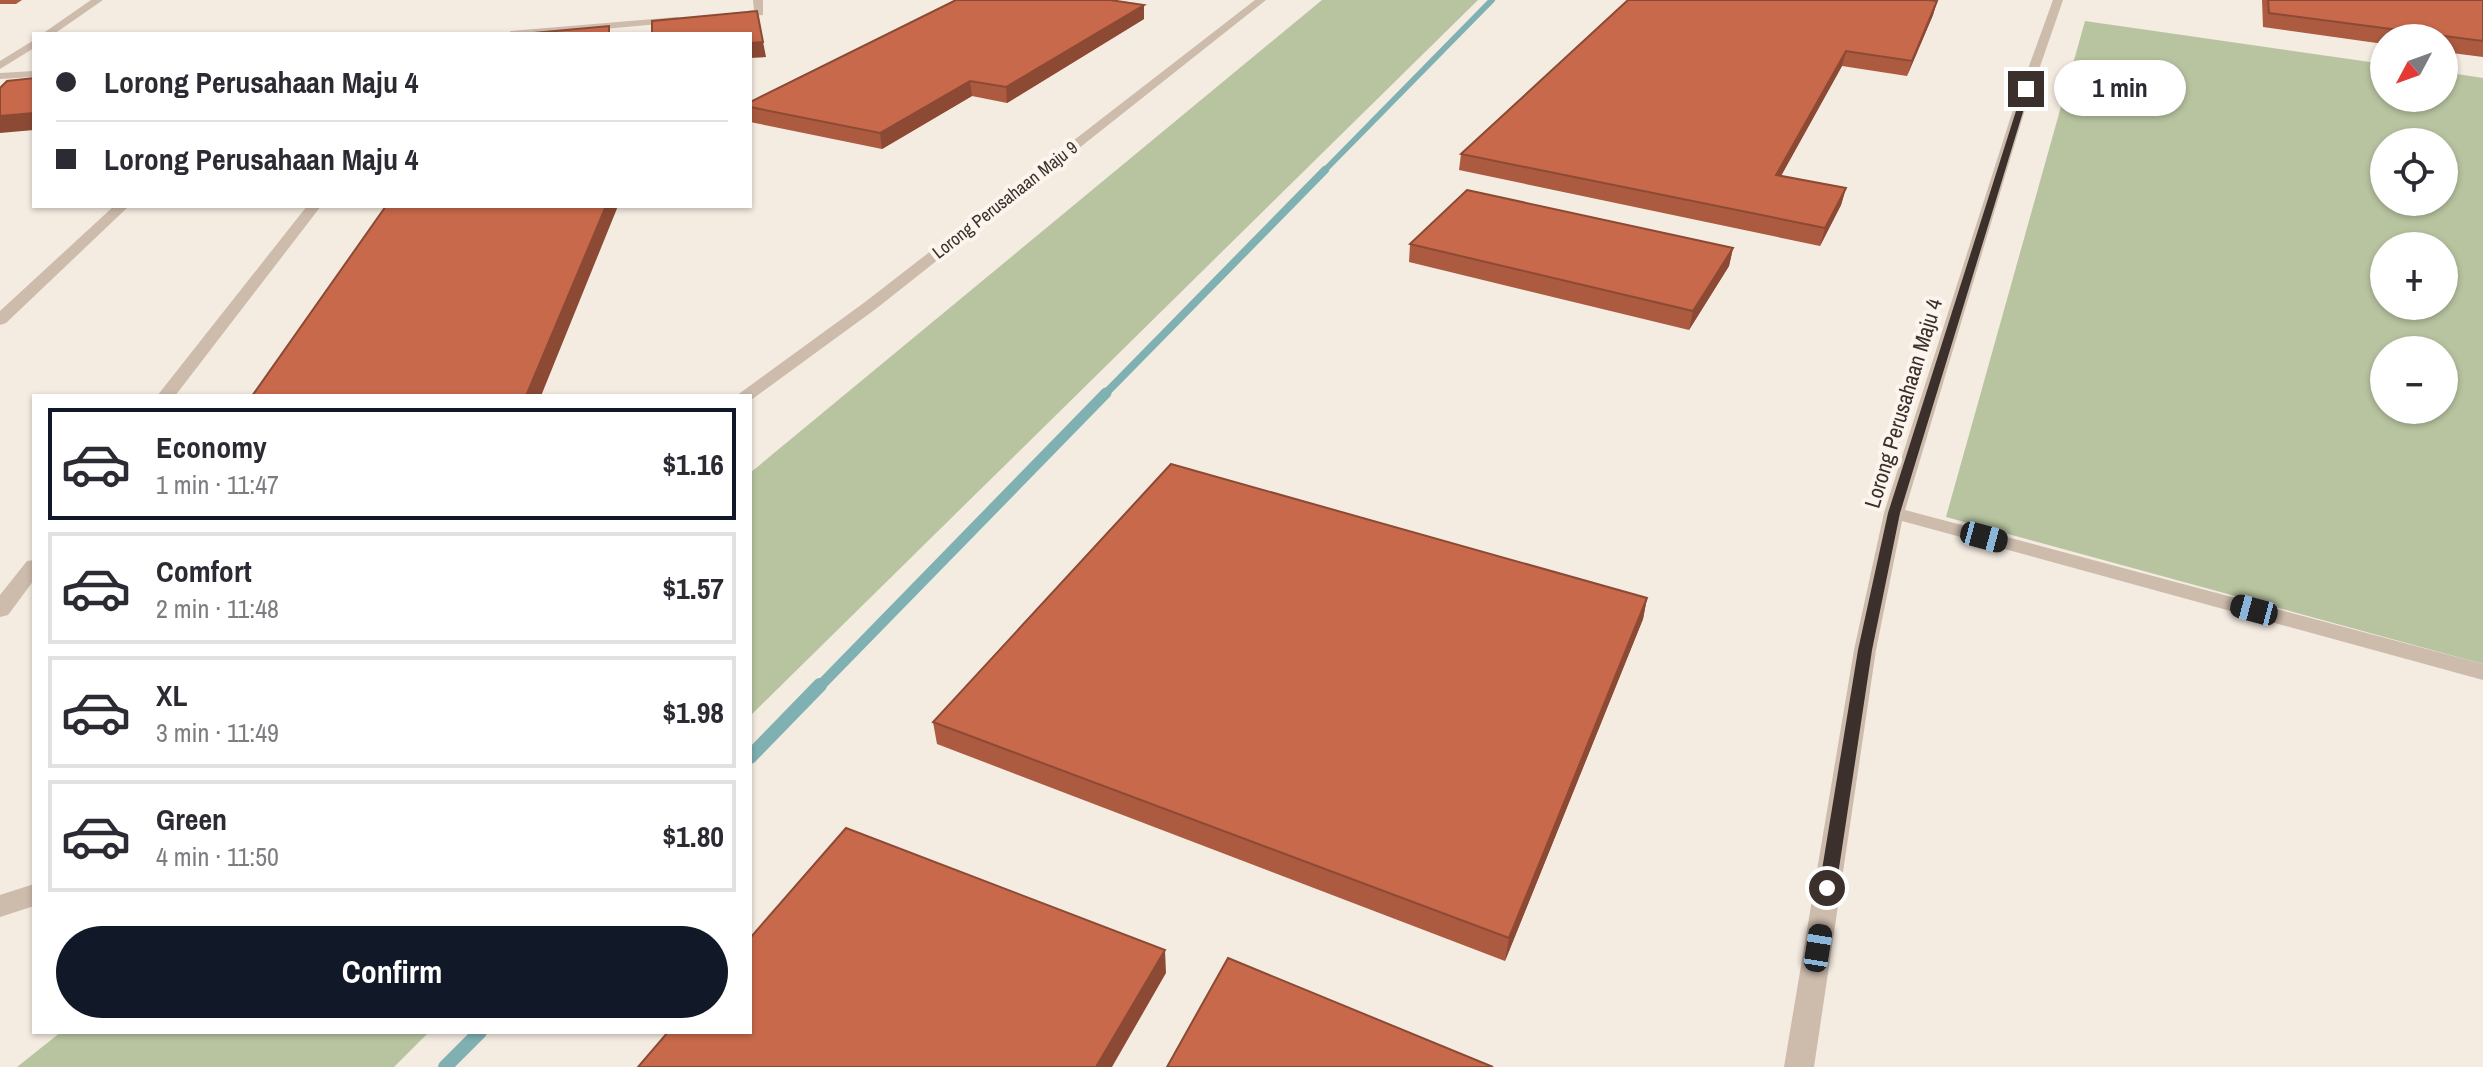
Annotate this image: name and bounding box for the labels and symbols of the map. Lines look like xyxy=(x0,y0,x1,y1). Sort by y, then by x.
north arrow xyxy=(2370,24,2458,112)
callout: 1 min xyxy=(2054,61,2186,117)
route end xyxy=(2008,71,2044,107)
street label: Lorong Perusahaan Maju 9 xyxy=(927,135,1083,264)
street label: Lorong Perusahaan Maju 4 xyxy=(1857,295,1949,511)
car xyxy=(1958,519,2010,555)
car xyxy=(2228,592,2280,628)
route start xyxy=(1809,870,1845,906)
car xyxy=(1802,922,1834,974)

